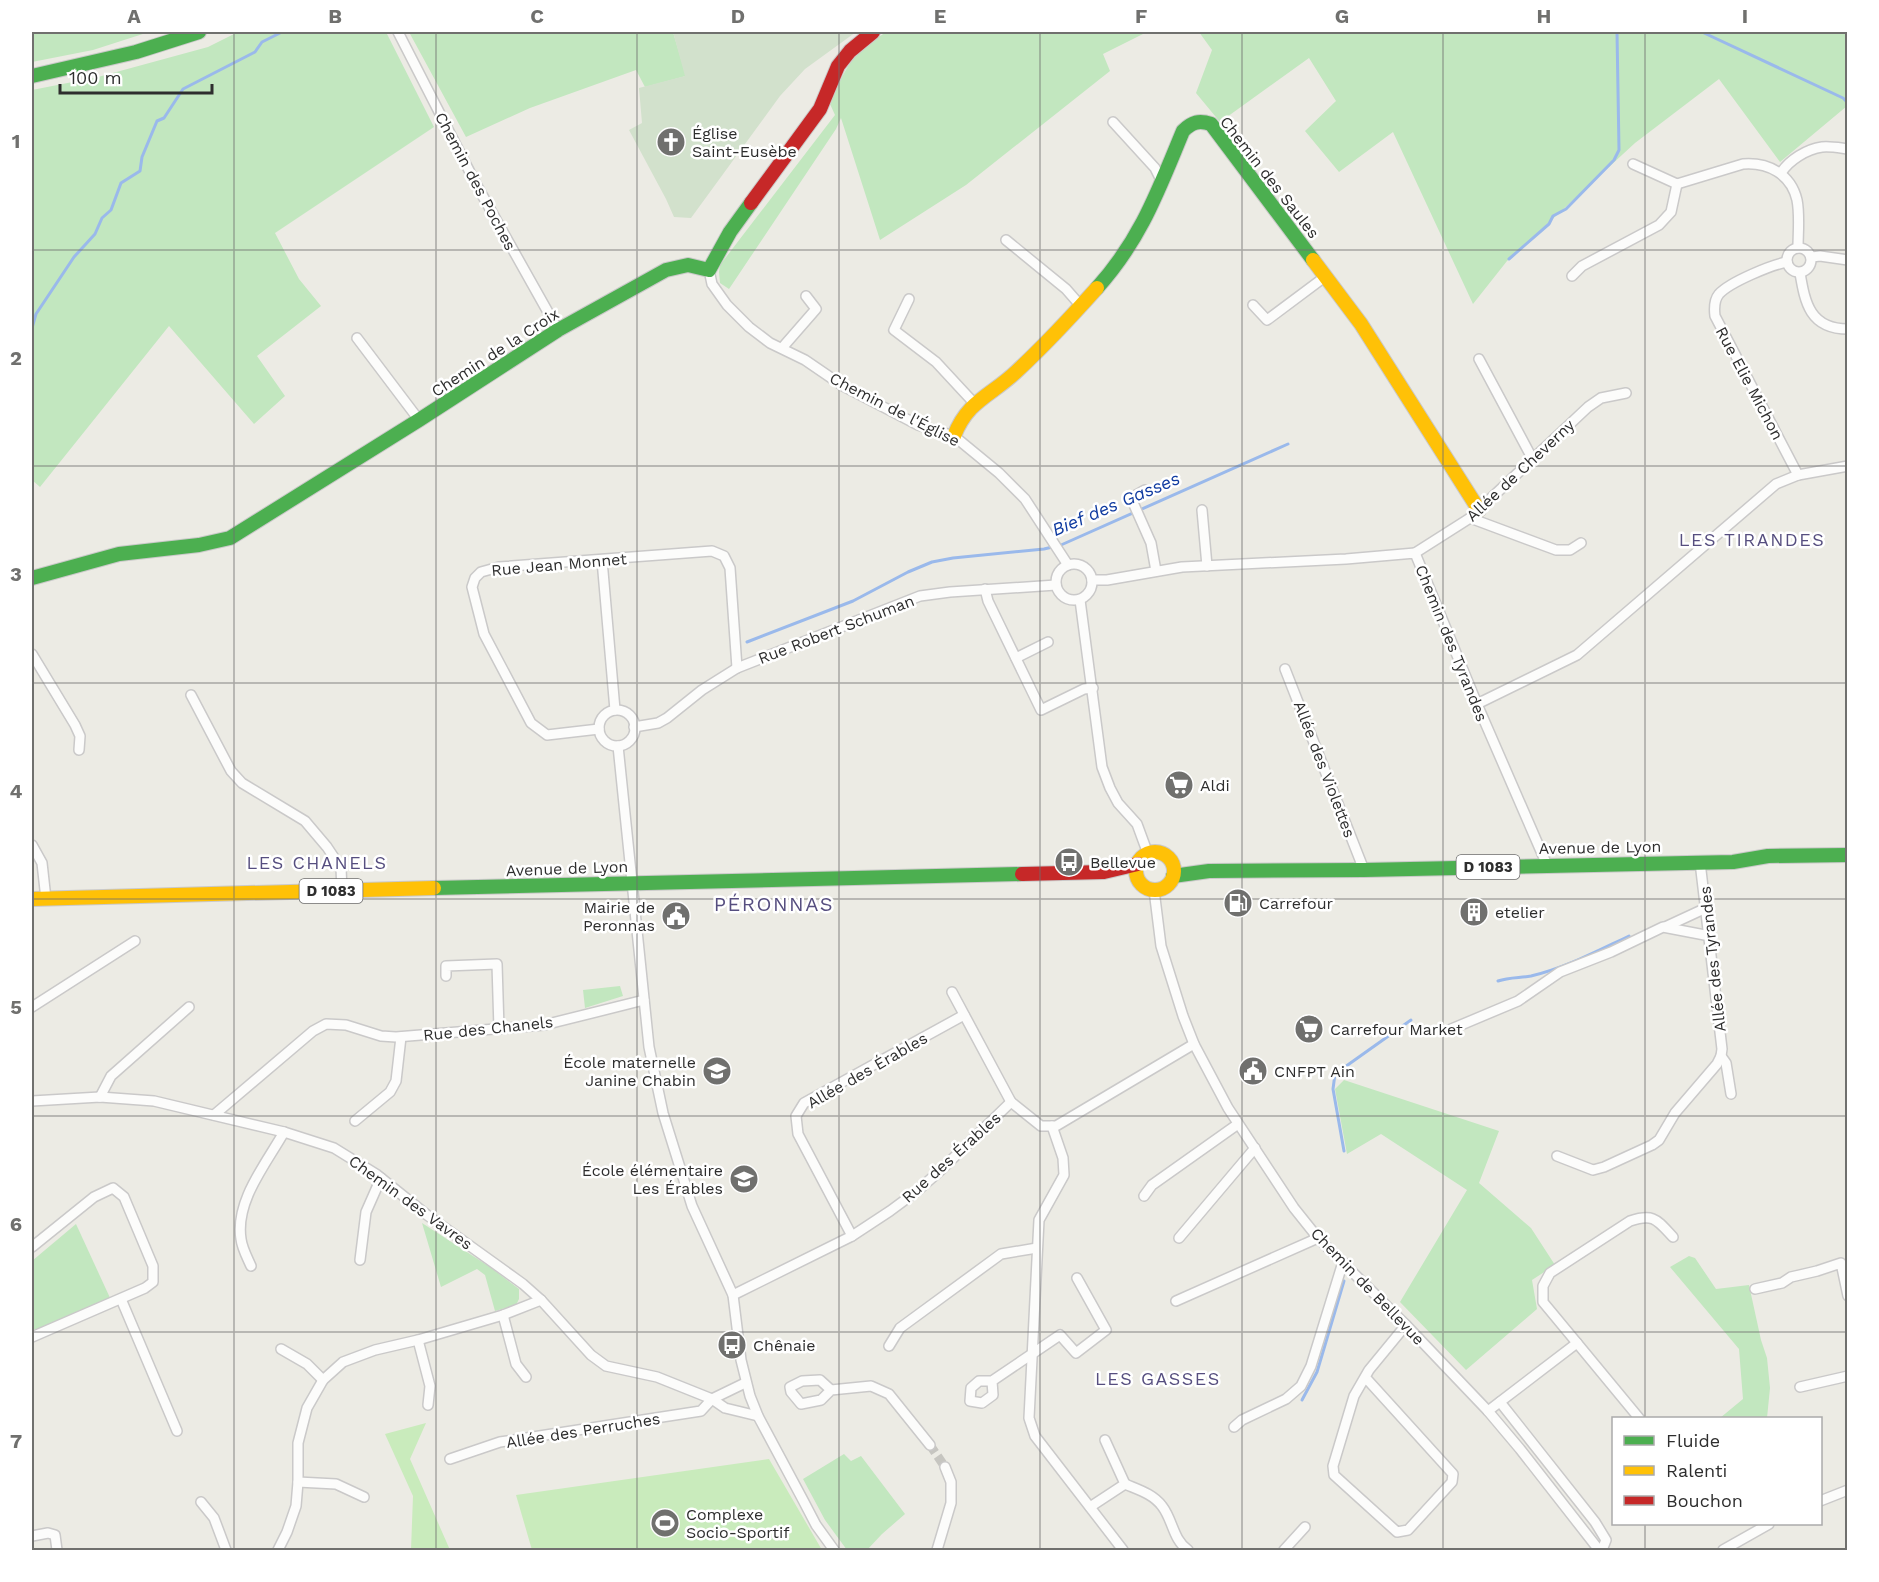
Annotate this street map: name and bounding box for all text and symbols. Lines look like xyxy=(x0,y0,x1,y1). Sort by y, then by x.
text: A xyxy=(127,4,141,28)
text: B xyxy=(328,4,342,28)
text: C xyxy=(530,4,544,28)
text: D xyxy=(731,4,745,28)
text: E xyxy=(934,4,946,28)
text: F xyxy=(1135,4,1147,28)
text: G xyxy=(1335,4,1349,28)
text: H xyxy=(1537,4,1551,28)
text: I xyxy=(1742,4,1748,28)
scale bar xyxy=(60,57,212,95)
text: 100 m xyxy=(69,67,122,88)
street label: Chemin des Poches xyxy=(431,109,520,254)
street label: Chemin des Saules xyxy=(1216,112,1323,242)
place label: Église Saint-Eusèbe xyxy=(692,124,797,161)
church icon: Église Saint-Eusèbe xyxy=(655,126,687,158)
text: 1 xyxy=(12,129,20,153)
street label: Chemin de la Croix xyxy=(428,304,563,401)
street label: Rue Elie Michon xyxy=(1712,323,1787,443)
text: 2 xyxy=(10,346,22,370)
street label: Chemin de l'Église xyxy=(827,368,963,450)
street label: Allée de Cheverny xyxy=(1462,415,1579,525)
water label: Bief des Gasses xyxy=(1049,467,1183,540)
district label: LES TIRANDES xyxy=(1679,529,1825,550)
street label: Rue Jean Monnet xyxy=(491,549,628,580)
text: 3 xyxy=(10,562,22,586)
street label: Chemin des Tyrandes xyxy=(1411,562,1492,724)
street label: Rue Robert Schuman xyxy=(755,591,917,668)
street label: Allée des Violettes xyxy=(1290,698,1359,840)
supermarket icon: Aldi xyxy=(1163,769,1195,801)
place label: Aldi xyxy=(1200,776,1230,795)
text: 4 xyxy=(10,779,23,803)
street label: Avenue de Lyon xyxy=(1539,837,1662,858)
bus stop icon: Bellevue xyxy=(1053,846,1085,878)
district label: LES CHANELS xyxy=(247,852,387,873)
place label: Bellevue xyxy=(1090,853,1156,872)
road number: D 1083 xyxy=(1456,855,1520,879)
street label: Avenue de Lyon xyxy=(505,857,629,880)
road number: D 1083 xyxy=(300,879,362,903)
street label: Allée des Tyrandes xyxy=(1695,885,1730,1033)
fuel station icon: Carrefour xyxy=(1222,887,1254,919)
district label: PÉRONNAS xyxy=(714,892,834,916)
place label: Carrefour xyxy=(1259,894,1334,913)
building icon: etelier xyxy=(1458,896,1490,928)
place label: Mairie de Peronnas xyxy=(583,898,655,935)
public building icon: Mairie de Peronnas xyxy=(660,900,692,932)
place label: etelier xyxy=(1495,903,1545,922)
text: 5 xyxy=(10,995,22,1019)
street label: Rue des Chanels xyxy=(422,1012,554,1045)
supermarket icon: Carrefour Market xyxy=(1293,1013,1325,1045)
place label: Carrefour Market xyxy=(1330,1020,1463,1039)
street label: Allée des Érables xyxy=(804,1028,931,1113)
place label: École maternelle Janine Chabin xyxy=(563,1053,696,1090)
school or university icon: École maternelle Janine Chabin xyxy=(701,1055,733,1087)
public building icon: CNFPT Ain xyxy=(1237,1055,1269,1087)
place label: CNFPT Ain xyxy=(1274,1062,1355,1081)
street label: Rue des Érables xyxy=(898,1108,1005,1207)
street label: Chemin des Vavres xyxy=(345,1151,476,1254)
place label: École élémentaire Les Érables xyxy=(582,1161,723,1198)
school or university icon: École élémentaire Les Érables xyxy=(728,1163,760,1195)
text: 6 xyxy=(10,1212,22,1236)
street label: Chemin de Bellevue xyxy=(1307,1224,1429,1349)
bus stop icon: Chênaie xyxy=(716,1329,748,1361)
place label: Chênaie xyxy=(753,1336,816,1355)
district label: LES GASSES xyxy=(1095,1368,1221,1389)
street label: Allée des Perruches xyxy=(505,1409,661,1452)
legend xyxy=(1612,1417,1822,1525)
text: 7 xyxy=(10,1429,22,1453)
text: Fluide xyxy=(1666,1430,1720,1451)
text: Ralenti xyxy=(1666,1460,1727,1481)
text: Bouchon xyxy=(1666,1490,1743,1511)
place label: Complexe Socio-Sportif xyxy=(686,1505,790,1542)
sports icon: Complexe Socio-Sportif xyxy=(649,1507,681,1539)

